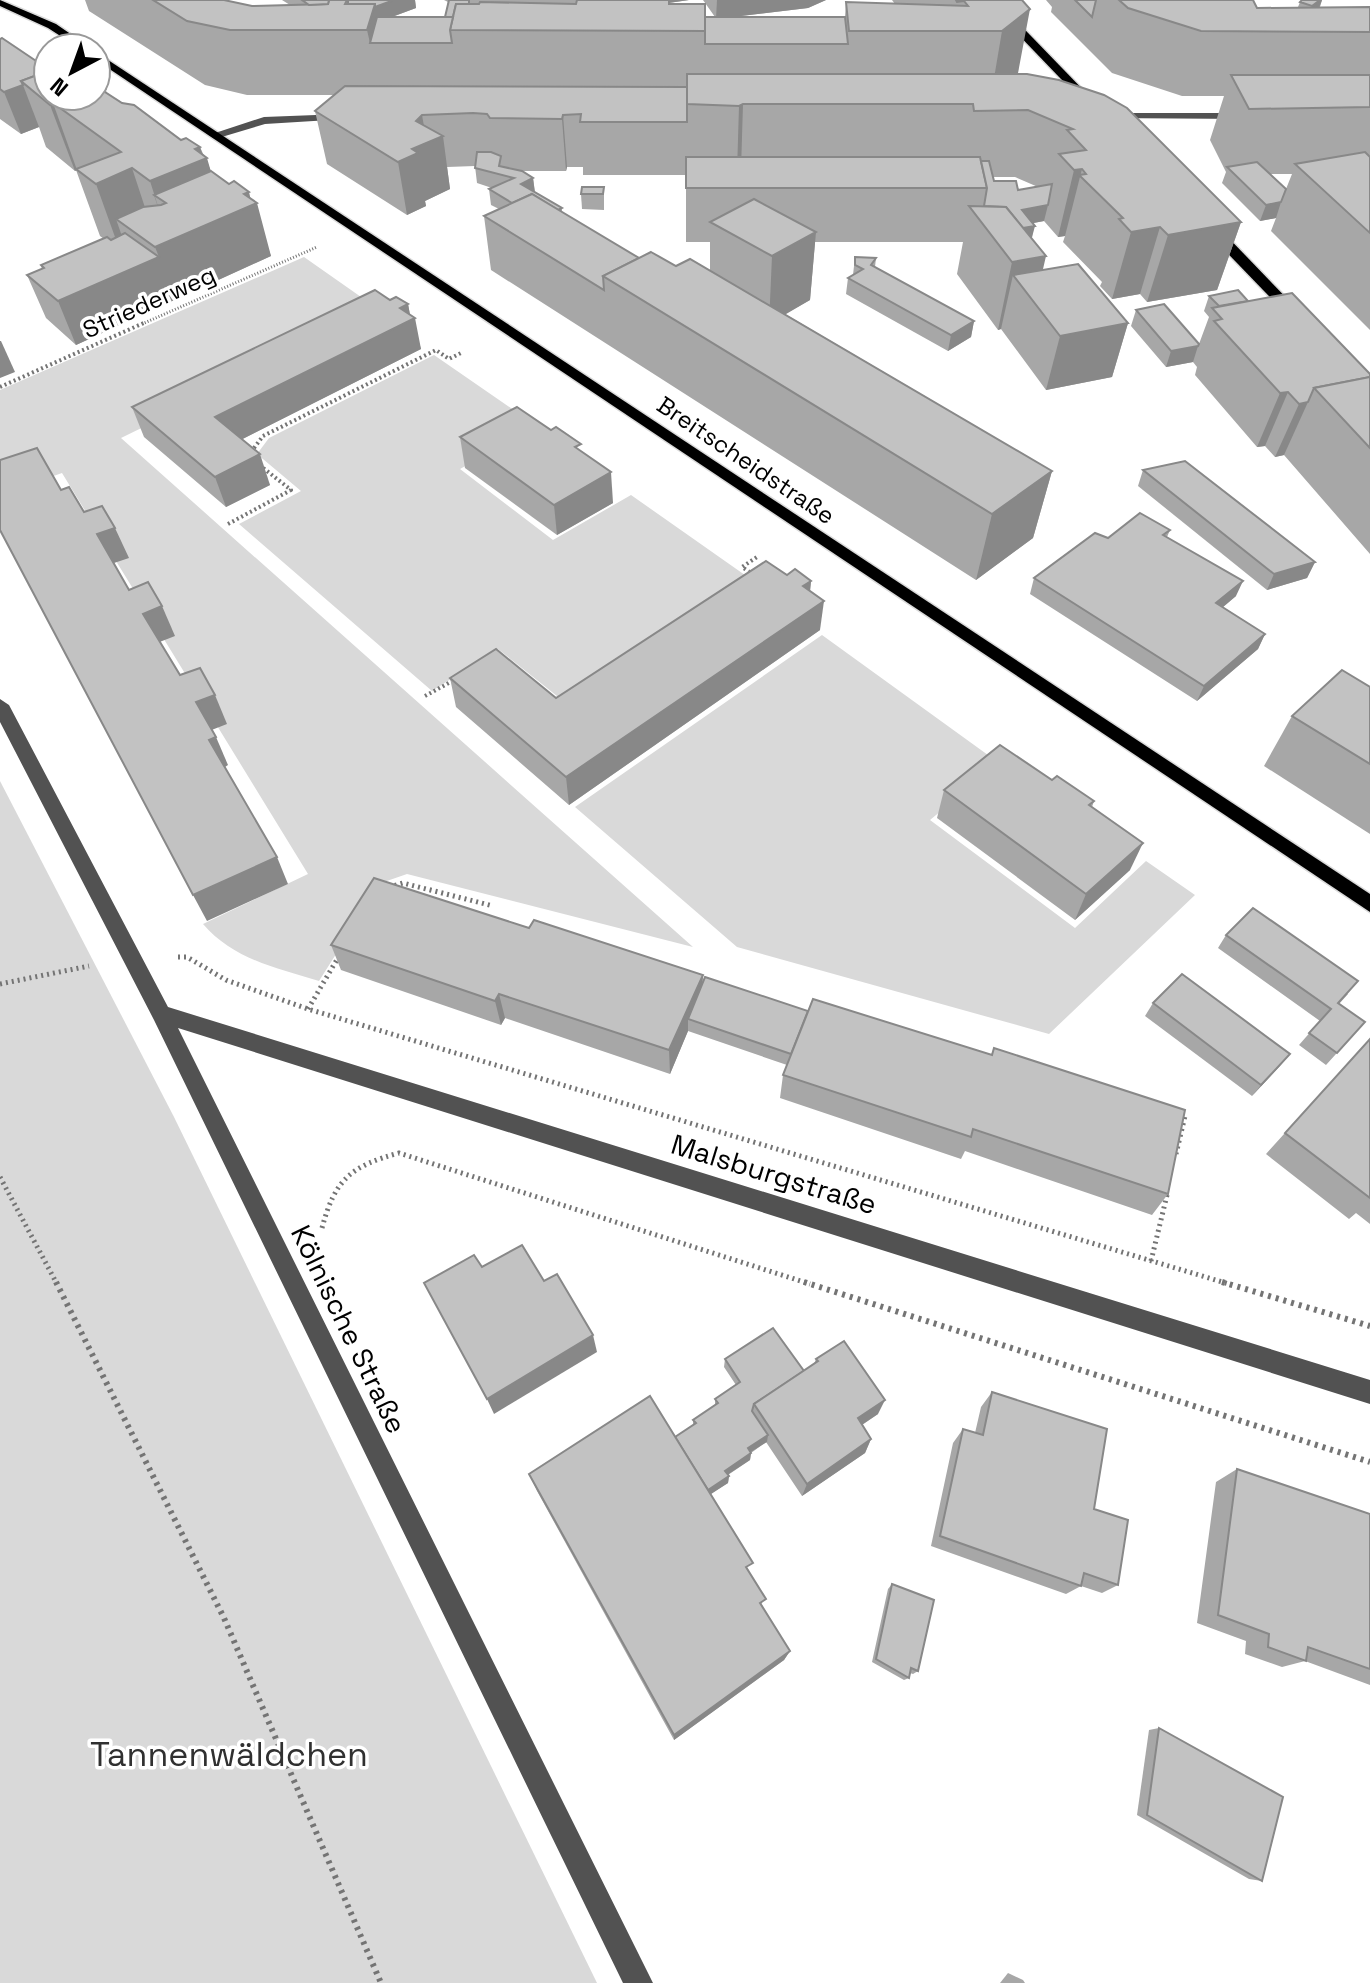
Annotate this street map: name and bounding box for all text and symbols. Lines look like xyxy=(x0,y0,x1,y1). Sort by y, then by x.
north arrow xyxy=(32,32,112,112)
text: N xyxy=(44,72,74,102)
street label: Striederweg xyxy=(78,259,220,345)
street label: Breitscheidstraße xyxy=(651,389,841,531)
street label: Malsburgstraße xyxy=(667,1126,881,1222)
street label: Kölnische Straße xyxy=(283,1219,415,1439)
park label: Tannenwäldchen xyxy=(90,1733,368,1776)

